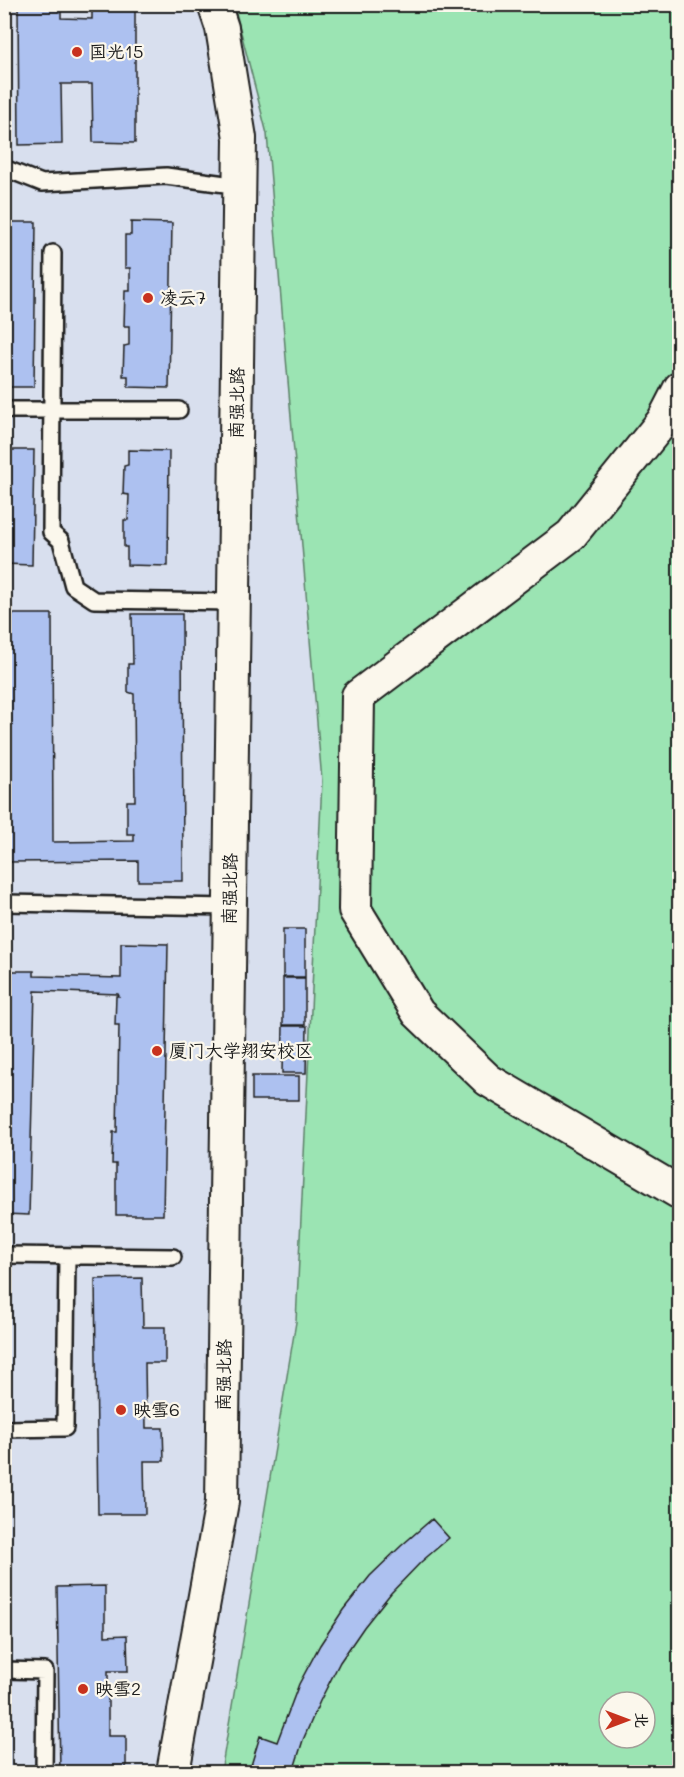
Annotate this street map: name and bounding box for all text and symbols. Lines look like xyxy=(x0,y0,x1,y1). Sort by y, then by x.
place label: 国光15 xyxy=(89,39,144,63)
marker: 国光15 xyxy=(70,45,84,59)
place label: 凌云7 xyxy=(160,285,206,309)
marker: 凌云7 xyxy=(141,291,155,305)
street label: 南强北路 xyxy=(223,367,249,439)
street label: 南强北路 xyxy=(216,853,242,925)
place label: 厦门大学翔安校区 xyxy=(169,1038,313,1062)
marker: 厦门大学翔安校区 xyxy=(150,1044,164,1058)
street label: 南强北路 xyxy=(210,1339,236,1411)
place label: 映雪6 xyxy=(133,1397,180,1421)
marker: 映雪6 xyxy=(114,1403,128,1417)
place label: 映雪2 xyxy=(95,1676,141,1700)
marker: 映雪2 xyxy=(76,1682,90,1696)
north arrow xyxy=(597,1690,657,1750)
text: 北 xyxy=(632,1712,653,1728)

